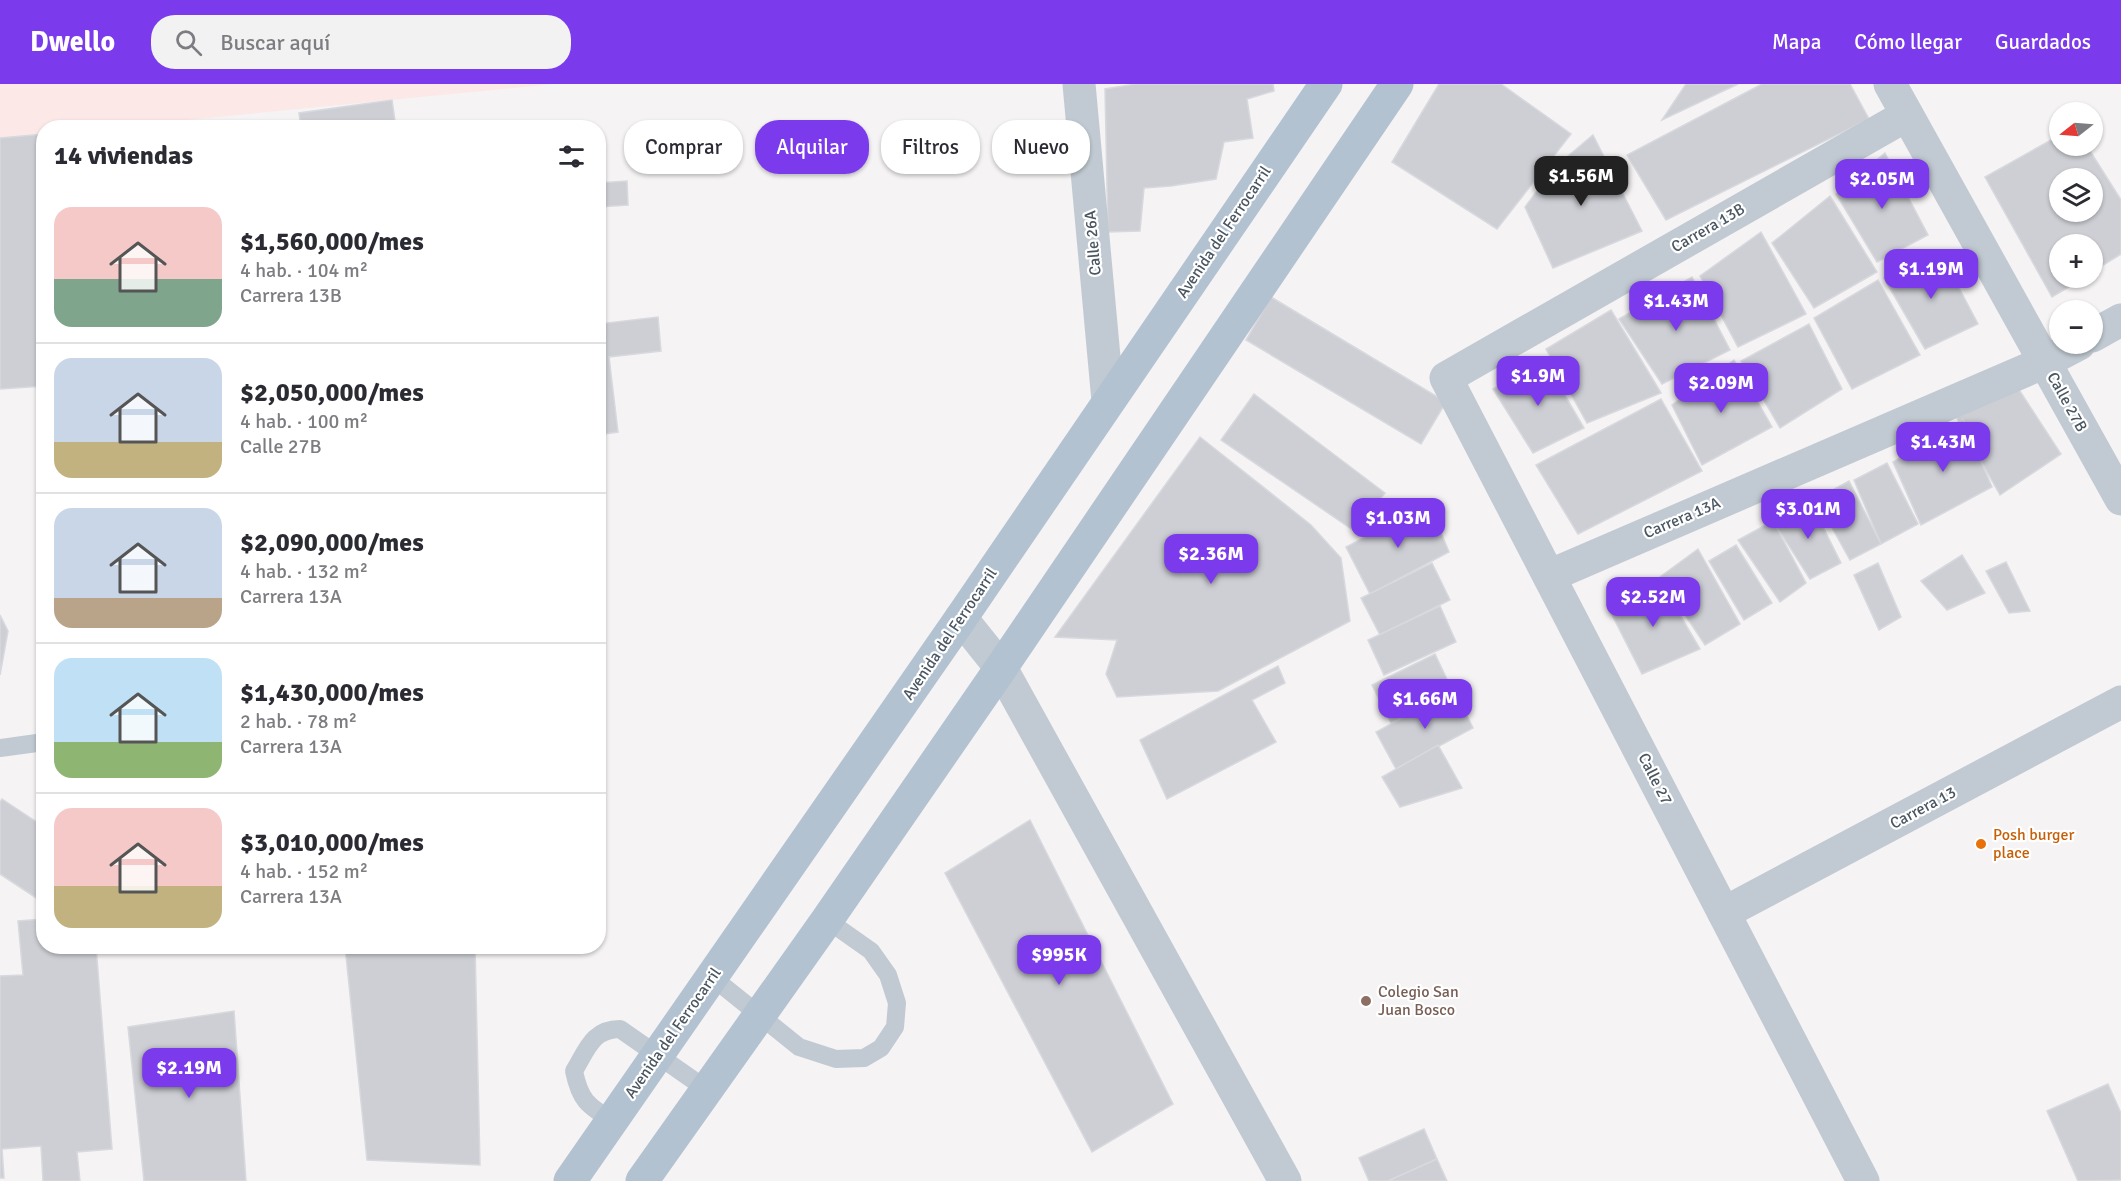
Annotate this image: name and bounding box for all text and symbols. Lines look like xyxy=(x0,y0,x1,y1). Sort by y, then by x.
search box xyxy=(151,15,571,69)
text: Dwello xyxy=(30,25,115,59)
icon: search xyxy=(172,26,205,59)
text: Buscar aquí xyxy=(220,29,330,56)
text: Mapa xyxy=(1772,29,1821,55)
text: Cómo llegar xyxy=(1854,29,1962,55)
text: Guardados xyxy=(1995,29,2091,55)
north arrow xyxy=(2049,102,2103,156)
map controls xyxy=(2049,102,2103,354)
chip: Comprar xyxy=(624,120,743,174)
chip: Alquilar xyxy=(755,120,869,174)
chip: Filtros xyxy=(881,120,980,174)
chip: Nuevo xyxy=(992,120,1090,174)
text: 14 viviendas xyxy=(54,140,193,172)
icon: filters xyxy=(555,140,588,173)
pin: $1.56M xyxy=(1532,156,1630,207)
pin: $2.05M xyxy=(1833,159,1931,210)
street label: Avenida del Ferrocarril xyxy=(1172,162,1276,302)
text: $1.56M xyxy=(1548,163,1614,188)
text: $2.05M xyxy=(1849,166,1915,191)
button: layers xyxy=(2049,168,2103,222)
street label: Carrera 13B xyxy=(1668,199,1748,257)
street label: Calle 26A xyxy=(1080,209,1106,276)
text: $1,560,000/mes xyxy=(240,226,424,258)
icon: home xyxy=(102,231,174,303)
button: + xyxy=(2049,234,2103,288)
pin: $1.19M xyxy=(1882,249,1980,300)
text: $1.19M xyxy=(1898,256,1964,281)
text: 4 hab. · 104 m² xyxy=(240,258,368,283)
pin: $1.43M xyxy=(1627,281,1725,332)
text: Carrera 13B xyxy=(240,283,342,308)
text: $1.43M xyxy=(1643,288,1709,313)
button: − xyxy=(2049,300,2103,354)
pin: $1.9M xyxy=(1496,356,1580,407)
text: $1.9M xyxy=(1511,363,1565,388)
pin: $2.09M xyxy=(1672,363,1770,414)
street label: Calle 27B xyxy=(2042,369,2092,435)
text: $2.09M xyxy=(1688,370,1754,395)
text: $2,050,000/mes xyxy=(240,377,424,409)
icon: home xyxy=(102,382,174,454)
text: 4 hab. · 100 m² xyxy=(240,409,368,434)
pin: $1.43M xyxy=(1894,422,1992,473)
text: $1.43M xyxy=(1910,429,1976,454)
text: Calle 27B xyxy=(240,434,322,459)
pin: $3.01M xyxy=(1759,489,1857,540)
street label: Carrera 13A xyxy=(1641,493,1724,543)
text: $3.01M xyxy=(1775,496,1841,521)
pin: $1.03M xyxy=(1349,498,1447,549)
text: $1.03M xyxy=(1365,505,1431,530)
text: $2,090,000/mes xyxy=(240,527,424,559)
icon: home xyxy=(102,532,174,604)
pin: $2.36M xyxy=(1162,534,1260,585)
text: $2.36M xyxy=(1178,541,1244,566)
text: 4 hab. · 132 m² xyxy=(240,559,368,584)
street label: Avenida del Ferrocarril xyxy=(898,564,1002,704)
pin: $2.52M xyxy=(1604,577,1702,628)
text: Carrera 13A xyxy=(240,584,342,609)
text: $2.52M xyxy=(1620,584,1686,609)
text: $1,430,000/mes xyxy=(240,677,424,709)
pin: $1.66M xyxy=(1376,679,1474,730)
icon: home xyxy=(102,682,174,754)
text: $1.66M xyxy=(1392,686,1458,711)
text: 2 hab. · 78 m² xyxy=(240,709,357,734)
text: Carrera 13A xyxy=(240,734,342,759)
street label: Calle 27 xyxy=(1633,750,1677,808)
street label: Carrera 13 xyxy=(1887,782,1959,834)
place label: Posh burger place xyxy=(1993,825,2075,863)
text: $3,010,000/mes xyxy=(240,827,424,859)
icon: home xyxy=(102,832,174,904)
marker: Posh burger place xyxy=(1974,837,1988,851)
text: 4 hab. · 152 m² xyxy=(240,859,368,884)
text: Carrera 13A xyxy=(240,884,342,909)
pin: $995K xyxy=(1017,935,1101,986)
text: $995K xyxy=(1031,942,1087,967)
street label: Avenida del Ferrocarril xyxy=(620,964,726,1102)
place label: Colegio San Juan Bosco xyxy=(1378,982,1459,1020)
marker: Colegio San Juan Bosco xyxy=(1359,994,1373,1008)
pin: $2.19M xyxy=(140,1048,238,1099)
text: $2.19M xyxy=(156,1055,222,1080)

